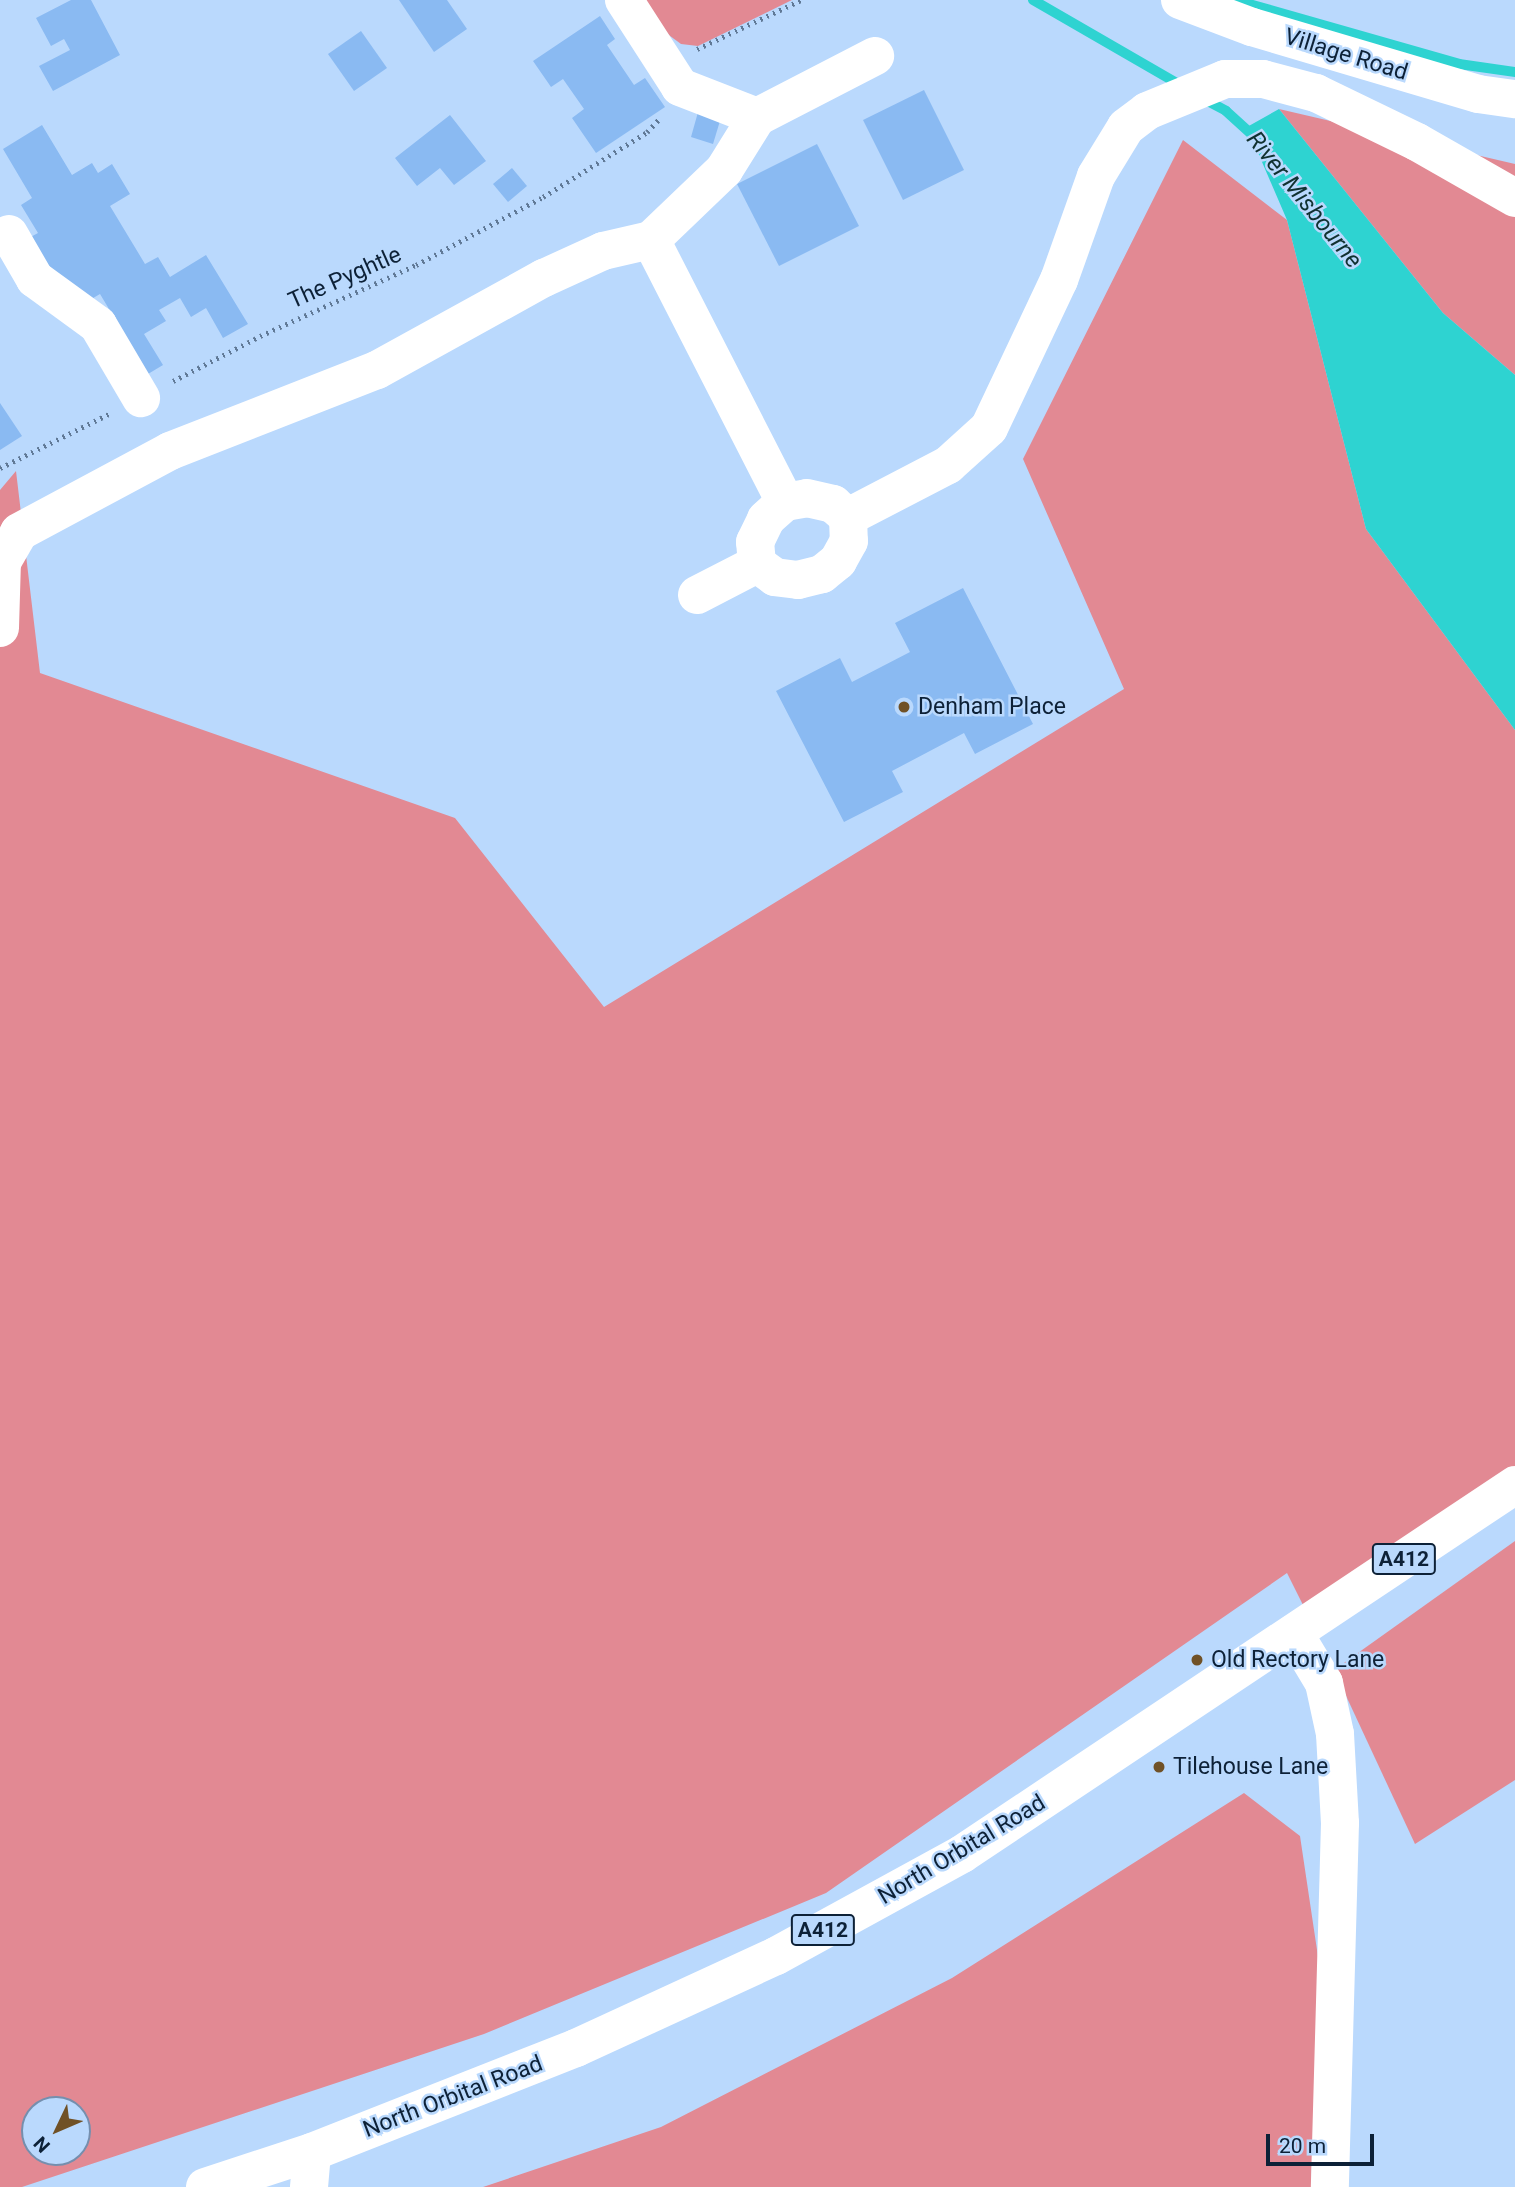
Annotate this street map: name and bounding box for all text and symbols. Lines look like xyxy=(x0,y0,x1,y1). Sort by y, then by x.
street label: Village Road xyxy=(1281,23,1411,87)
water label: River Misbourne xyxy=(1240,126,1368,274)
street label: The Pyghtle xyxy=(284,241,406,315)
place label: Denham Place xyxy=(918,693,1066,721)
marker: Denham Place xyxy=(896,699,912,715)
road number: A412 xyxy=(1371,1542,1437,1576)
place label: Old Rectory Lane xyxy=(1211,1646,1384,1674)
marker: Old Rectory Lane xyxy=(1189,1652,1205,1668)
place label: Tilehouse Lane xyxy=(1173,1753,1328,1781)
marker: Tilehouse Lane xyxy=(1151,1759,1167,1775)
street label: North Orbital Road xyxy=(873,1789,1051,1911)
road number: A412 xyxy=(790,1912,856,1948)
street label: North Orbital Road xyxy=(359,2050,547,2144)
north arrow xyxy=(21,2096,91,2166)
scale bar xyxy=(1270,2120,1378,2164)
text: N xyxy=(29,2132,55,2157)
text: 20 m xyxy=(1279,2134,1326,2158)

